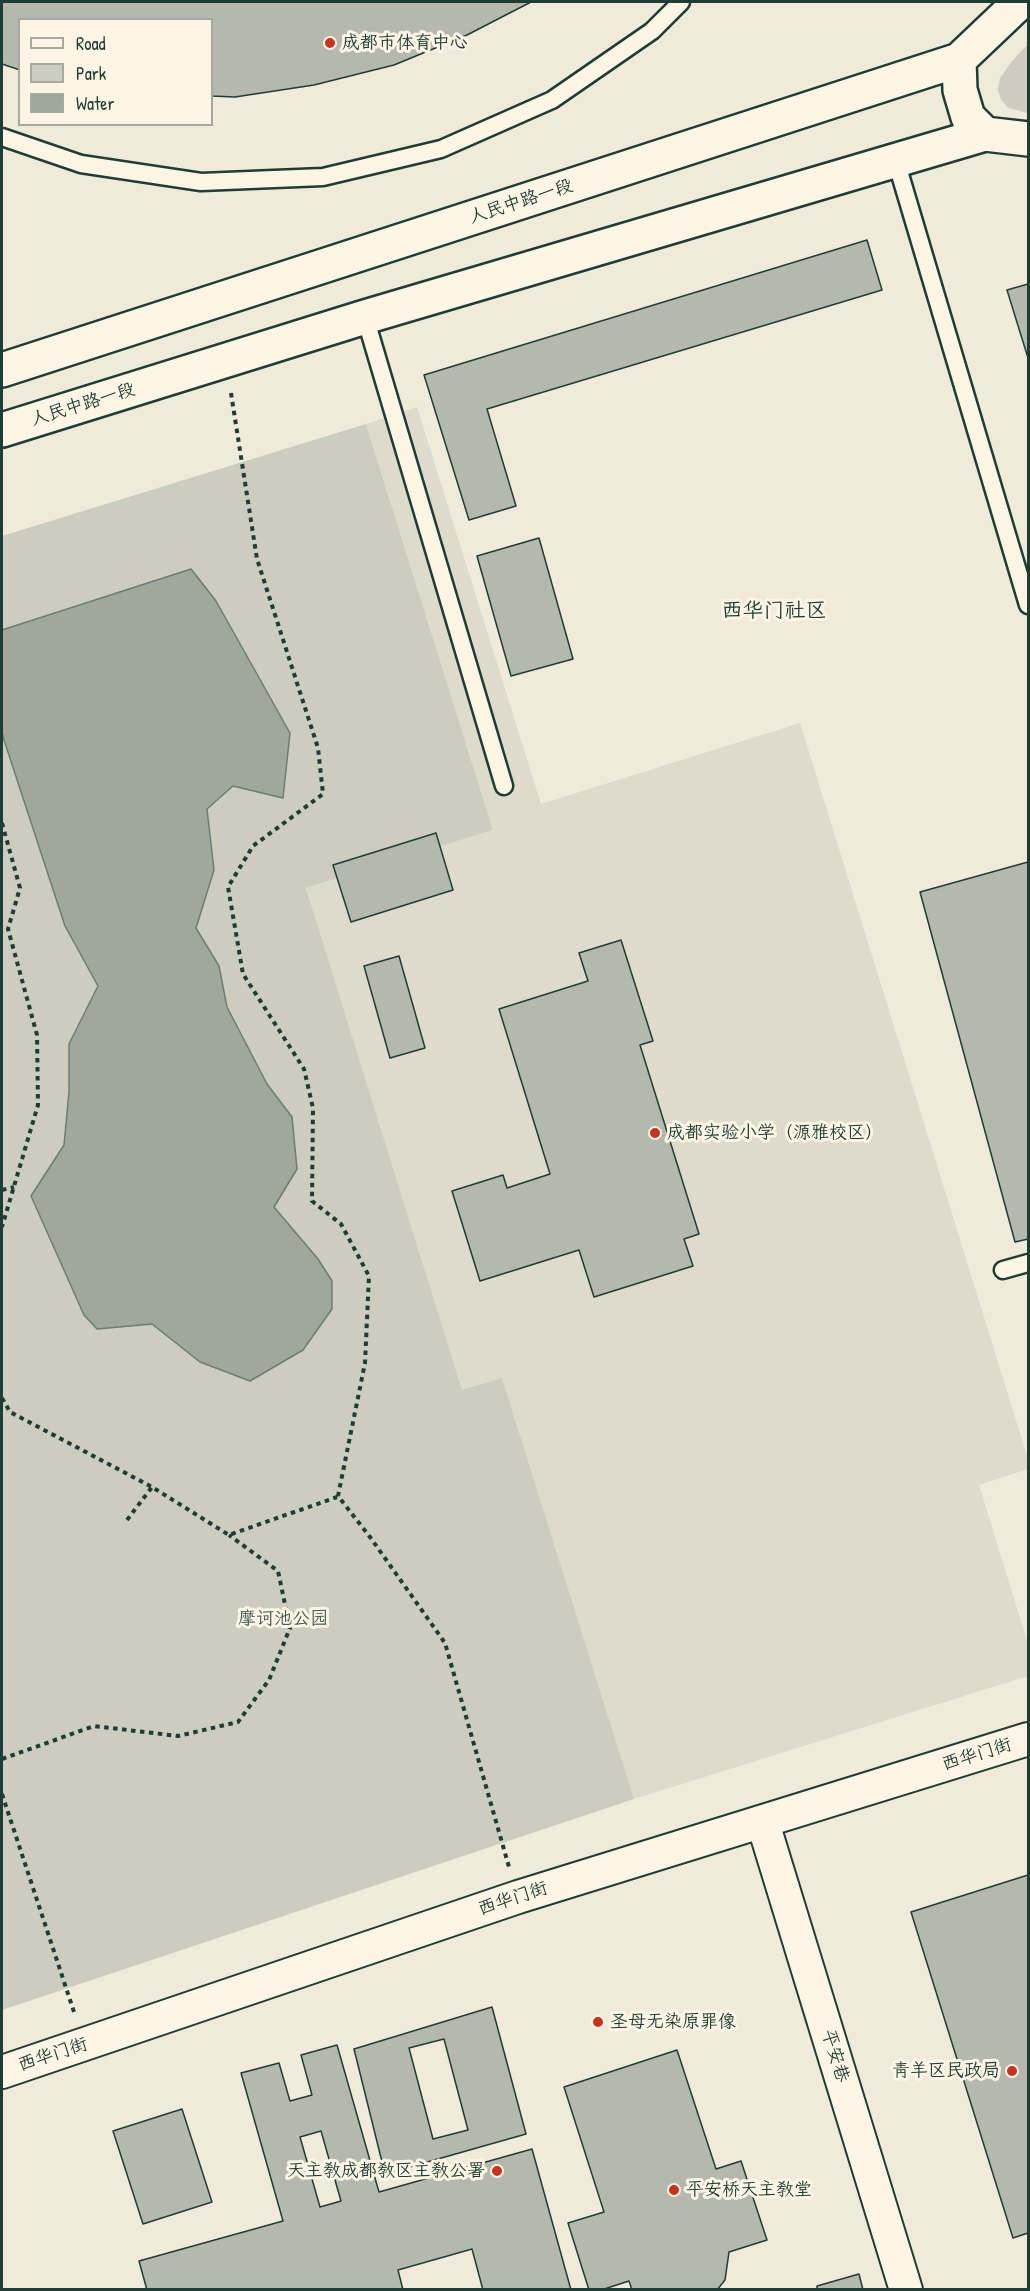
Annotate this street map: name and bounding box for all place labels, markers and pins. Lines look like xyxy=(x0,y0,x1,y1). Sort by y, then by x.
place label: 成都市体育中心 xyxy=(342,32,468,54)
marker: 成都市体育中心 xyxy=(323,36,337,50)
place label: 成都实验小学（源雅校区） xyxy=(667,1122,883,1144)
marker: 成都实验小学（源雅校区） xyxy=(648,1126,662,1140)
place label: 圣母无染原罪像 xyxy=(610,2011,736,2033)
marker: 圣母无染原罪像 xyxy=(591,2015,605,2029)
place label: 青羊区民政局 xyxy=(892,2060,1000,2082)
marker: 青羊区民政局 xyxy=(1005,2064,1019,2078)
place label: 天主教成都教区主教公署 xyxy=(287,2160,485,2182)
marker: 天主教成都教区主教公署 xyxy=(490,2164,504,2178)
place label: 平安桥天主教堂 xyxy=(686,2179,812,2201)
marker: 平安桥天主教堂 xyxy=(667,2183,681,2197)

